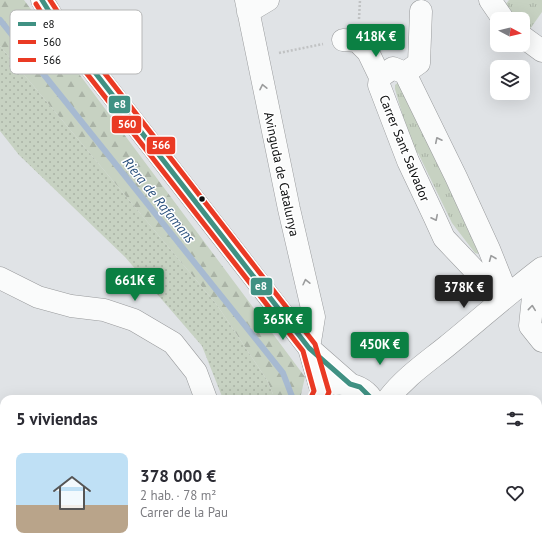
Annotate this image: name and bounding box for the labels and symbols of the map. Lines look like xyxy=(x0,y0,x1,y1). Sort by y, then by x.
legend xyxy=(10,10,142,74)
north arrow xyxy=(490,12,530,52)
text: e8 xyxy=(43,17,55,31)
pin: 418K € xyxy=(343,24,409,58)
text: 560 xyxy=(43,35,61,49)
text: 566 xyxy=(43,53,61,67)
one-way arrow xyxy=(260,83,268,90)
street label: Carrer Sant Salvador xyxy=(375,92,434,205)
line badge: e8 xyxy=(108,95,131,114)
text: e8 xyxy=(114,97,126,111)
street label: Avinguda de Catalunya xyxy=(260,110,303,238)
line badge: 560 xyxy=(111,115,142,134)
text: 560 xyxy=(118,117,136,131)
line badge: 566 xyxy=(146,136,176,155)
one-way arrow xyxy=(435,137,443,144)
text: 566 xyxy=(152,138,170,152)
water label: Riera de Rafamans xyxy=(119,153,199,247)
unlabelled marker xyxy=(197,194,207,204)
one-way arrow xyxy=(430,214,437,221)
one-way arrow xyxy=(489,254,497,261)
pin: 661K € xyxy=(102,268,168,302)
pin: 378K € xyxy=(431,275,497,309)
line badge: e8 xyxy=(250,277,273,296)
text: e8 xyxy=(255,279,267,293)
one-way arrow xyxy=(303,279,311,285)
one-way arrow xyxy=(527,304,536,311)
pin: 365K € xyxy=(250,307,316,341)
pin: 450K € xyxy=(347,332,413,366)

